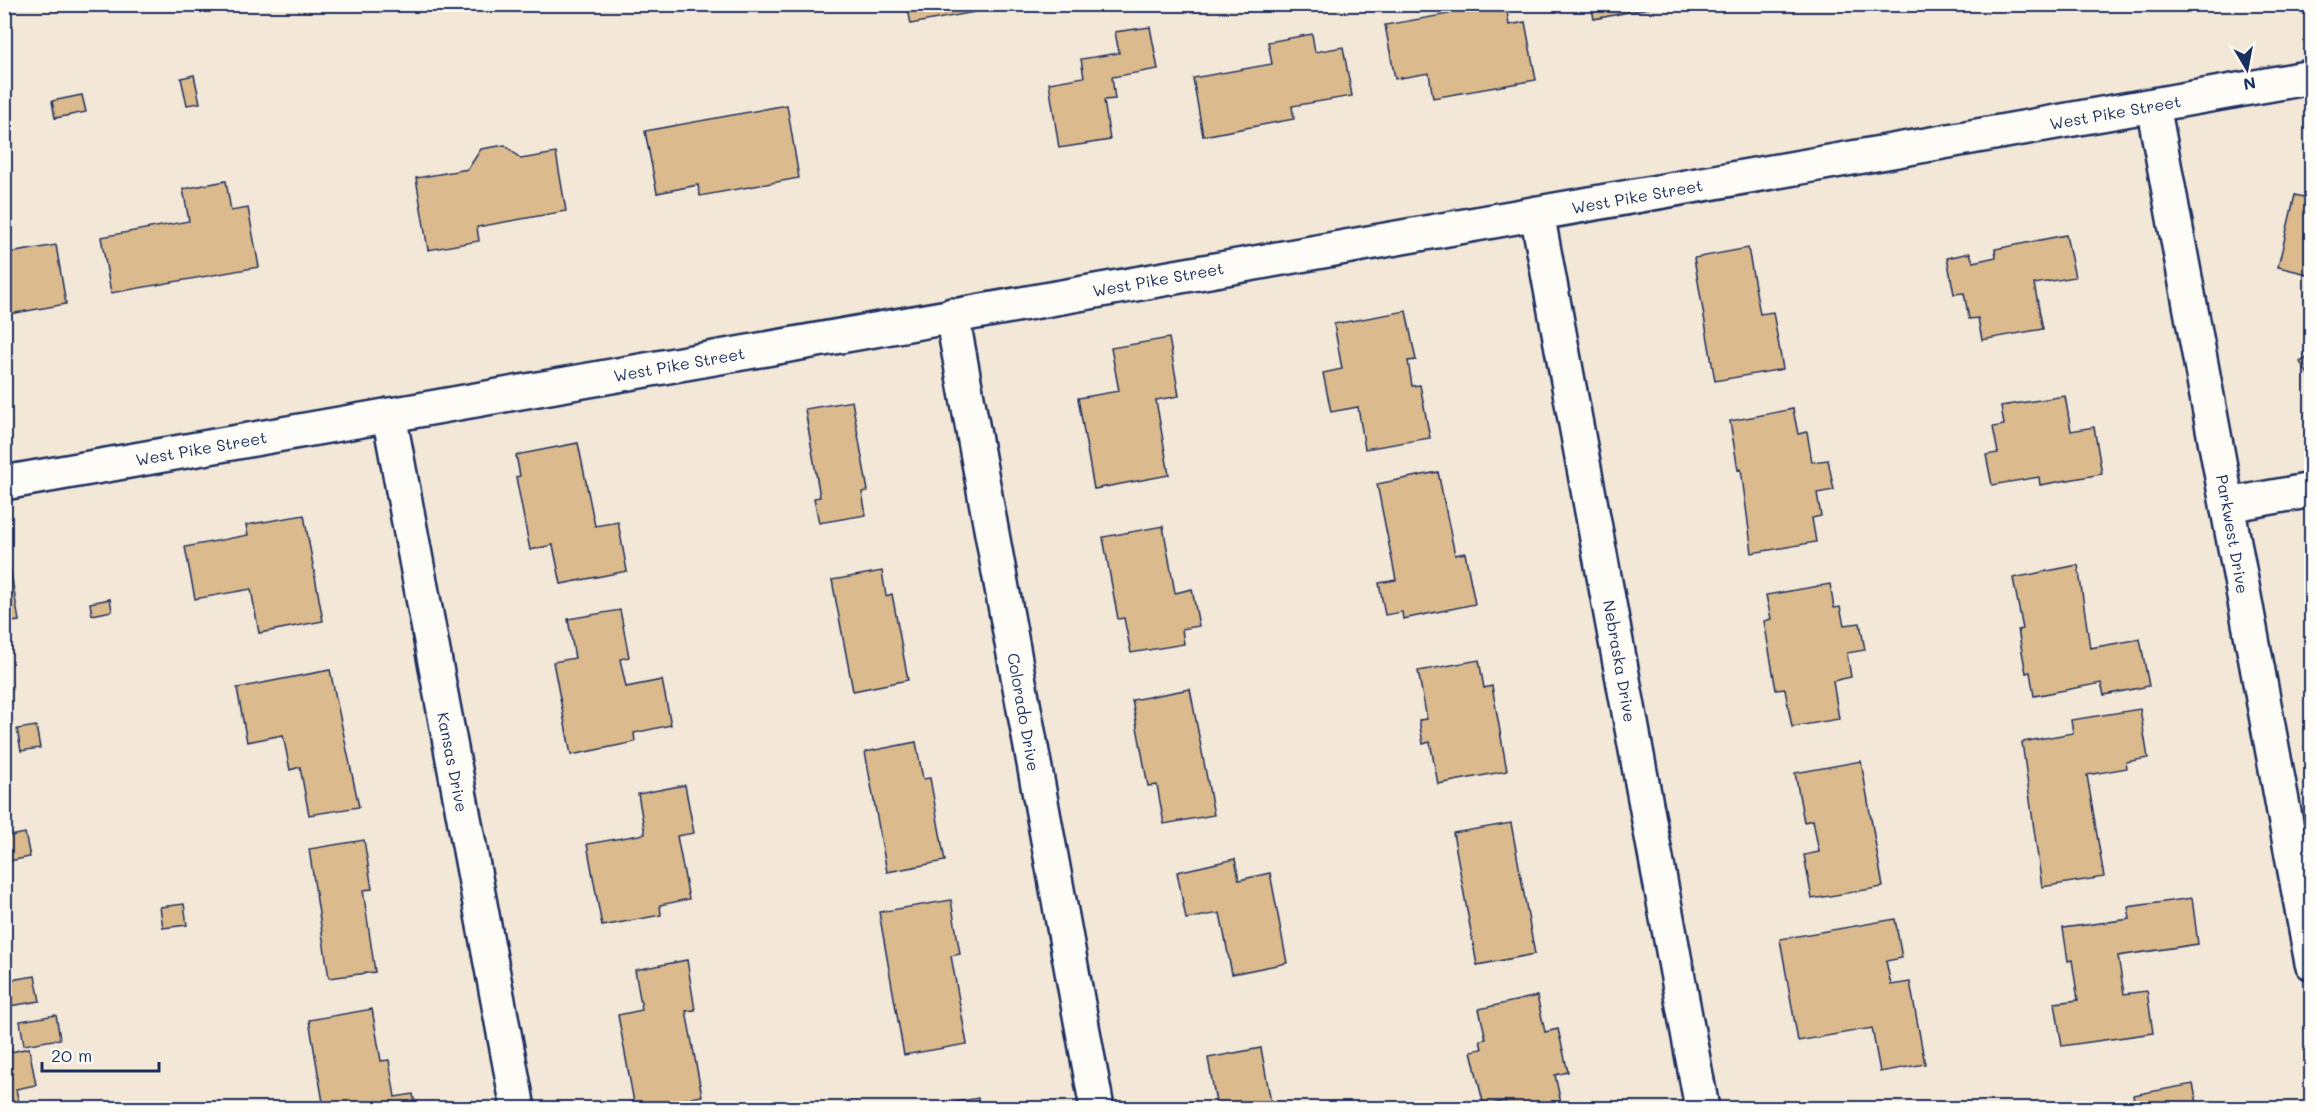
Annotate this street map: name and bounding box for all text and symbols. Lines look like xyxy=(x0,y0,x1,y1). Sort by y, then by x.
north arrow xyxy=(2217,39,2277,99)
text: N xyxy=(2242,73,2258,96)
street label: West Pike Street xyxy=(2048,90,2182,134)
street label: West Pike Street xyxy=(1570,174,1704,218)
street label: West Pike Street xyxy=(1091,257,1225,301)
street label: West Pike Street xyxy=(612,342,746,386)
street label: West Pike Street xyxy=(134,426,268,470)
street label: Parkwest Drive xyxy=(2212,473,2254,595)
street label: Nebraska Drive xyxy=(1599,598,1641,724)
street label: Colorado Drive xyxy=(1003,651,1045,773)
street label: Kansas Drive xyxy=(433,710,473,814)
scale bar xyxy=(42,1035,159,1073)
text: 20 m xyxy=(51,1043,92,1067)

